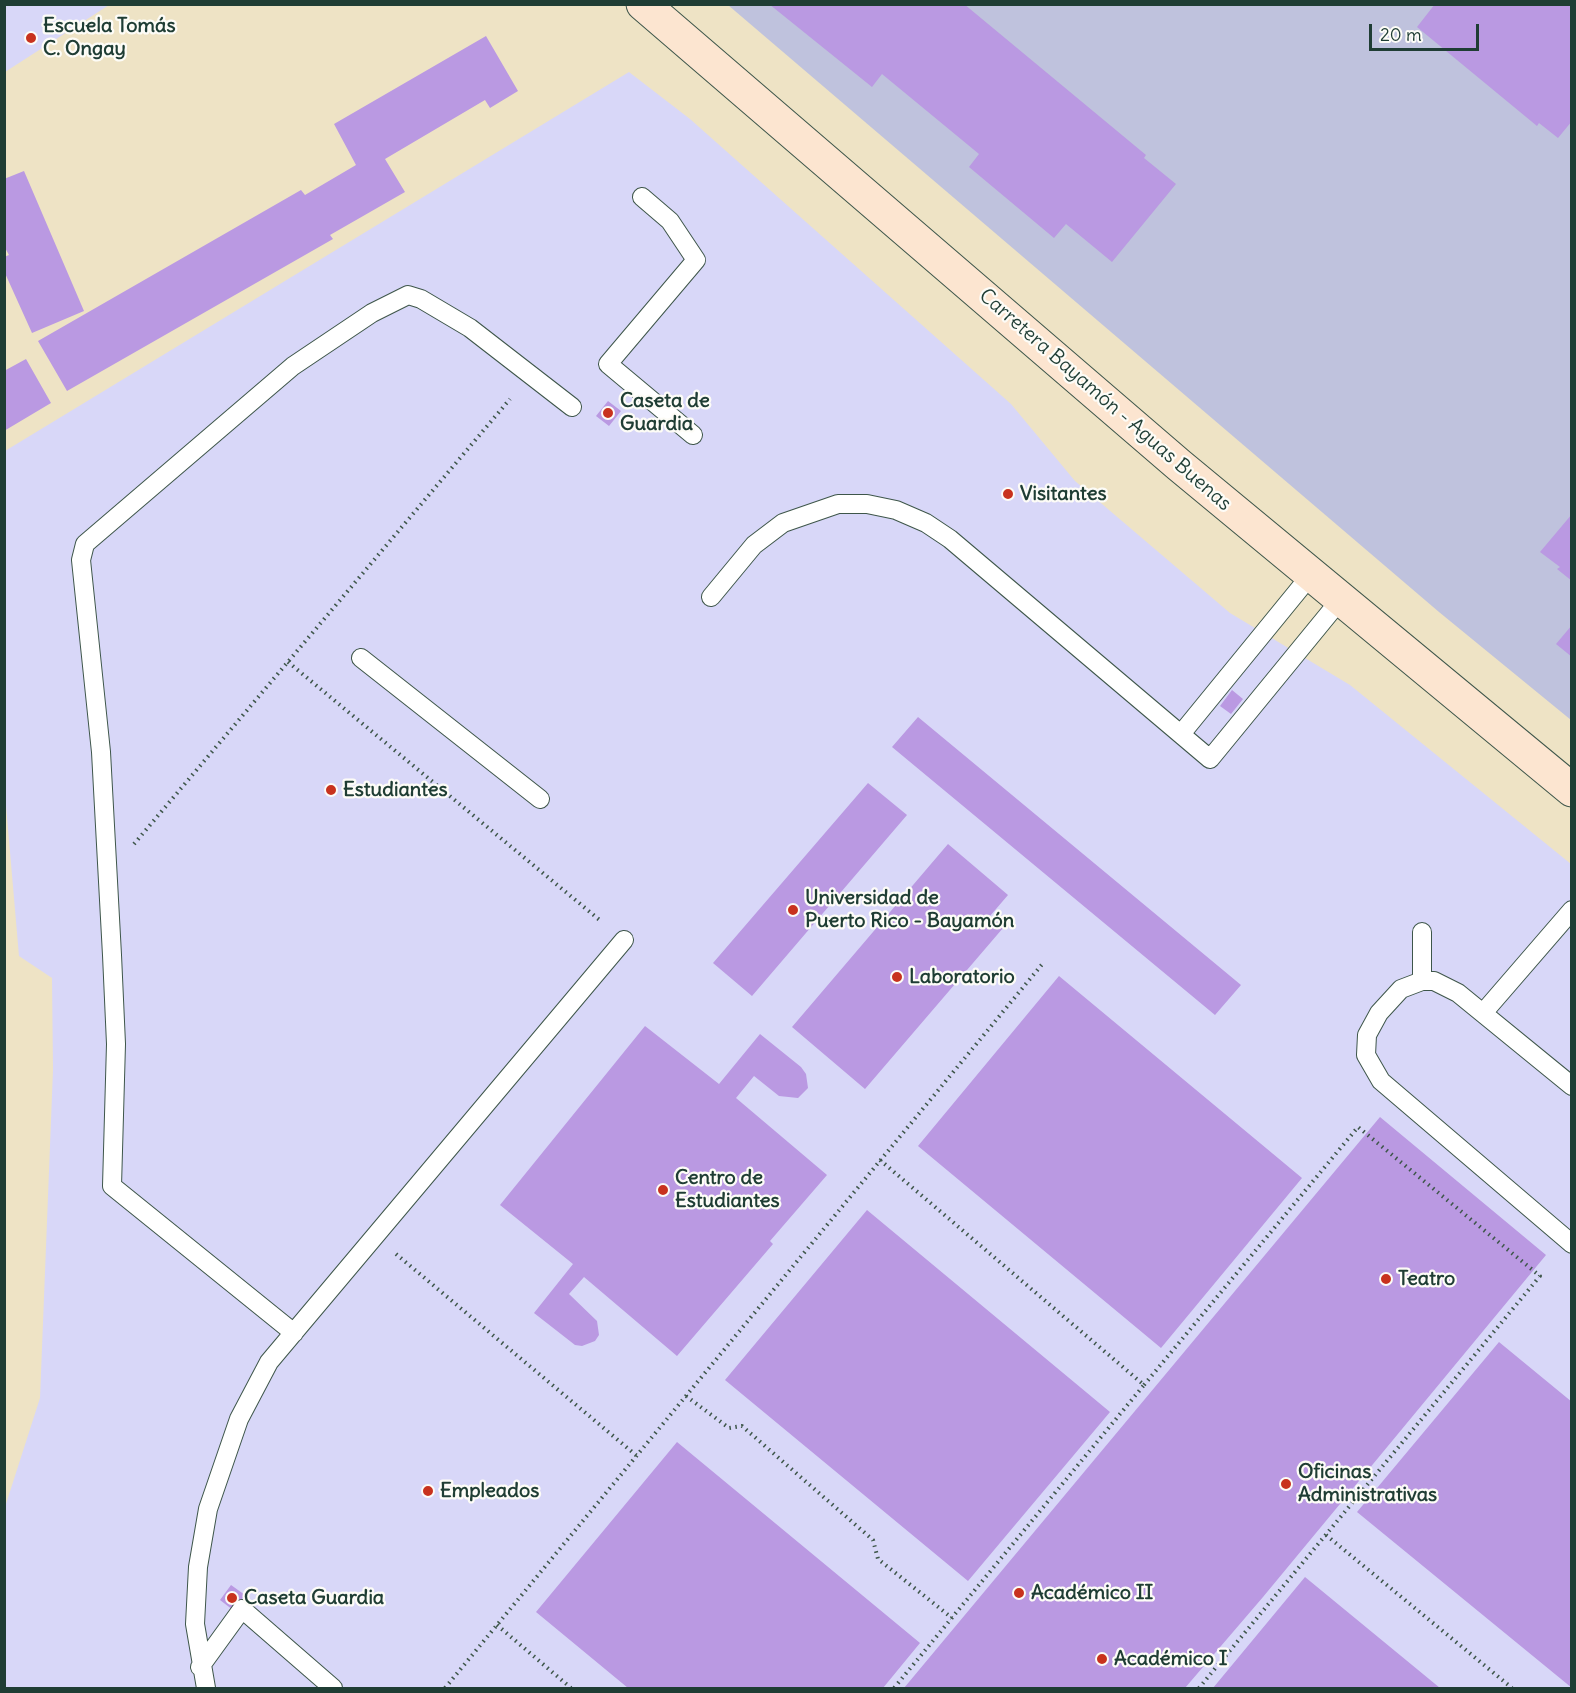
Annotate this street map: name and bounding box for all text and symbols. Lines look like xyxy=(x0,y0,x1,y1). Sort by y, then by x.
scale bar xyxy=(1372,12,1482,50)
place label: Escuela Tomás C. Ongay xyxy=(43,14,176,61)
text: 20 m xyxy=(1380,23,1422,46)
marker: Escuela Tomás C. Ongay xyxy=(24,31,38,45)
street label: Carretera Bayamón - Aguas Buenas xyxy=(974,284,1236,516)
place label: Caseta de Guardia xyxy=(620,389,710,436)
marker: Caseta de Guardia xyxy=(601,406,615,420)
place label: Visitantes xyxy=(1020,482,1107,506)
marker: Visitantes xyxy=(1001,487,1015,501)
place label: Estudiantes xyxy=(343,778,448,802)
marker: Estudiantes xyxy=(324,783,338,797)
place label: Universidad de Puerto Rico - Bayamón xyxy=(805,886,1014,933)
marker: Universidad de Puerto Rico - Bayamón xyxy=(786,903,800,917)
place label: Laboratorio xyxy=(909,965,1015,989)
marker: Laboratorio xyxy=(890,970,904,984)
place label: Centro de Estudiantes xyxy=(675,1166,780,1213)
marker: Centro de Estudiantes xyxy=(656,1183,670,1197)
place label: Teatro xyxy=(1398,1267,1455,1291)
marker: Teatro xyxy=(1379,1272,1393,1286)
place label: Oficinas Administrativas xyxy=(1298,1460,1437,1507)
marker: Oficinas Administrativas xyxy=(1279,1477,1293,1491)
place label: Empleados xyxy=(440,1479,539,1503)
marker: Empleados xyxy=(421,1484,435,1498)
place label: Académico II xyxy=(1031,1581,1153,1605)
place label: Caseta Guardia xyxy=(244,1586,384,1610)
marker: Académico II xyxy=(1012,1586,1026,1600)
marker: Caseta Guardia xyxy=(225,1591,239,1605)
place label: Académico I xyxy=(1114,1647,1227,1671)
marker: Académico I xyxy=(1095,1652,1109,1666)

